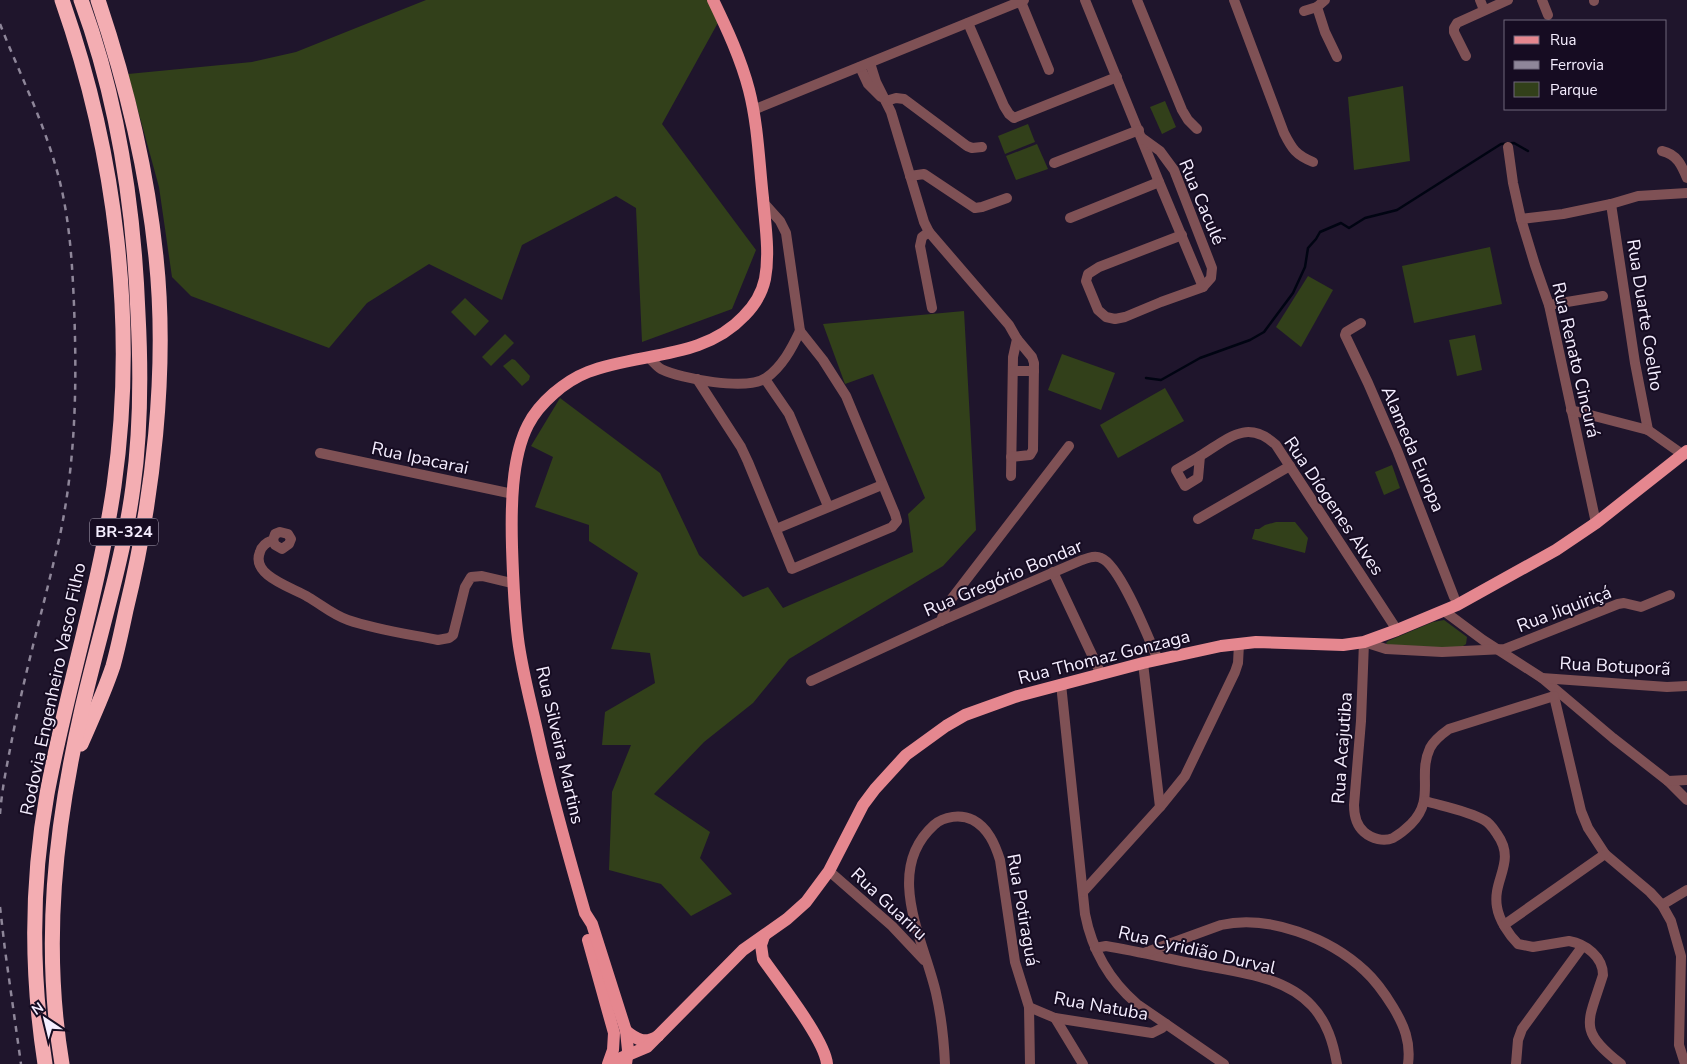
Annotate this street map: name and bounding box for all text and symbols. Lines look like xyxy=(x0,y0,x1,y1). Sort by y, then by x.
legend xyxy=(1504,20,1667,110)
text: Rua xyxy=(1550,30,1576,50)
text: Ferrovia xyxy=(1550,55,1604,75)
text: Parque xyxy=(1550,80,1598,100)
street label: Rua Caculé xyxy=(1173,155,1231,249)
street label: Rua Duarte Coelho xyxy=(1621,237,1669,393)
street label: Rua Renato Cincurá xyxy=(1546,280,1606,440)
street label: Alameda Europa xyxy=(1376,382,1450,516)
street label: Rua Díogenes Alves xyxy=(1279,432,1389,580)
street label: Rua Ipacarai xyxy=(369,436,471,480)
road number: BR-324 xyxy=(90,518,158,546)
street label: Rua Gregório Bondar xyxy=(920,534,1086,622)
street label: Rodovia Engenheiro Vasco Filho xyxy=(14,560,92,818)
street label: Rua Jiquiriçá xyxy=(1513,580,1615,638)
street label: Rua Thomaz Gonzaga xyxy=(1015,624,1193,690)
street label: Rua Botuporã xyxy=(1559,651,1671,681)
street label: Rua Silveira Martins xyxy=(530,664,590,826)
street label: Rua Acajutiba xyxy=(1326,691,1358,805)
street label: Rua Potiraguá xyxy=(1001,852,1045,968)
street label: Rua Guariru xyxy=(846,862,932,946)
street label: Rua Cyridião Durval xyxy=(1116,920,1279,980)
street label: Rua Natuba xyxy=(1052,986,1150,1026)
north arrow xyxy=(20,994,70,1044)
text: N xyxy=(28,998,48,1020)

